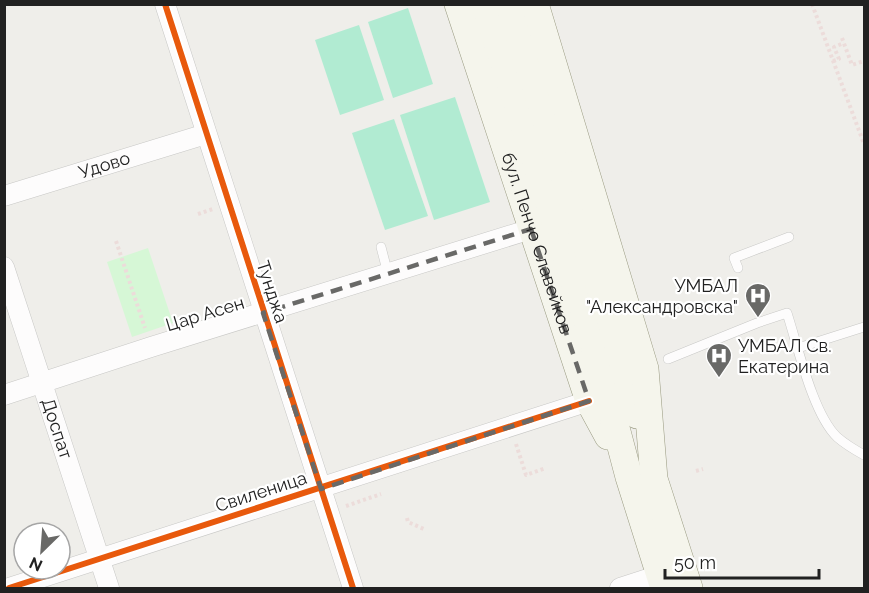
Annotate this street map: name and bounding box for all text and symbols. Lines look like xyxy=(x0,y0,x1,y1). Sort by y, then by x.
street label: Удово xyxy=(76,147,133,182)
street label: бул. Пенчо Славейков xyxy=(498,150,577,337)
street label: Тунджа xyxy=(253,258,292,326)
place label: УМБАЛ "Александровска" xyxy=(586,275,738,317)
hospital icon: УМБАЛ "Александровска" xyxy=(743,281,773,319)
street label: Цар Асен xyxy=(163,292,247,335)
place label: УМБАЛ Св. Екатерина xyxy=(738,335,832,377)
hospital icon: УМБАЛ Св. Екатерина xyxy=(704,341,734,379)
street label: Доспат xyxy=(38,395,77,462)
street label: Свиленица xyxy=(212,467,309,516)
north arrow xyxy=(12,521,72,581)
scale bar xyxy=(665,542,820,580)
text: 50 m xyxy=(674,552,716,573)
text: N xyxy=(26,553,45,575)

